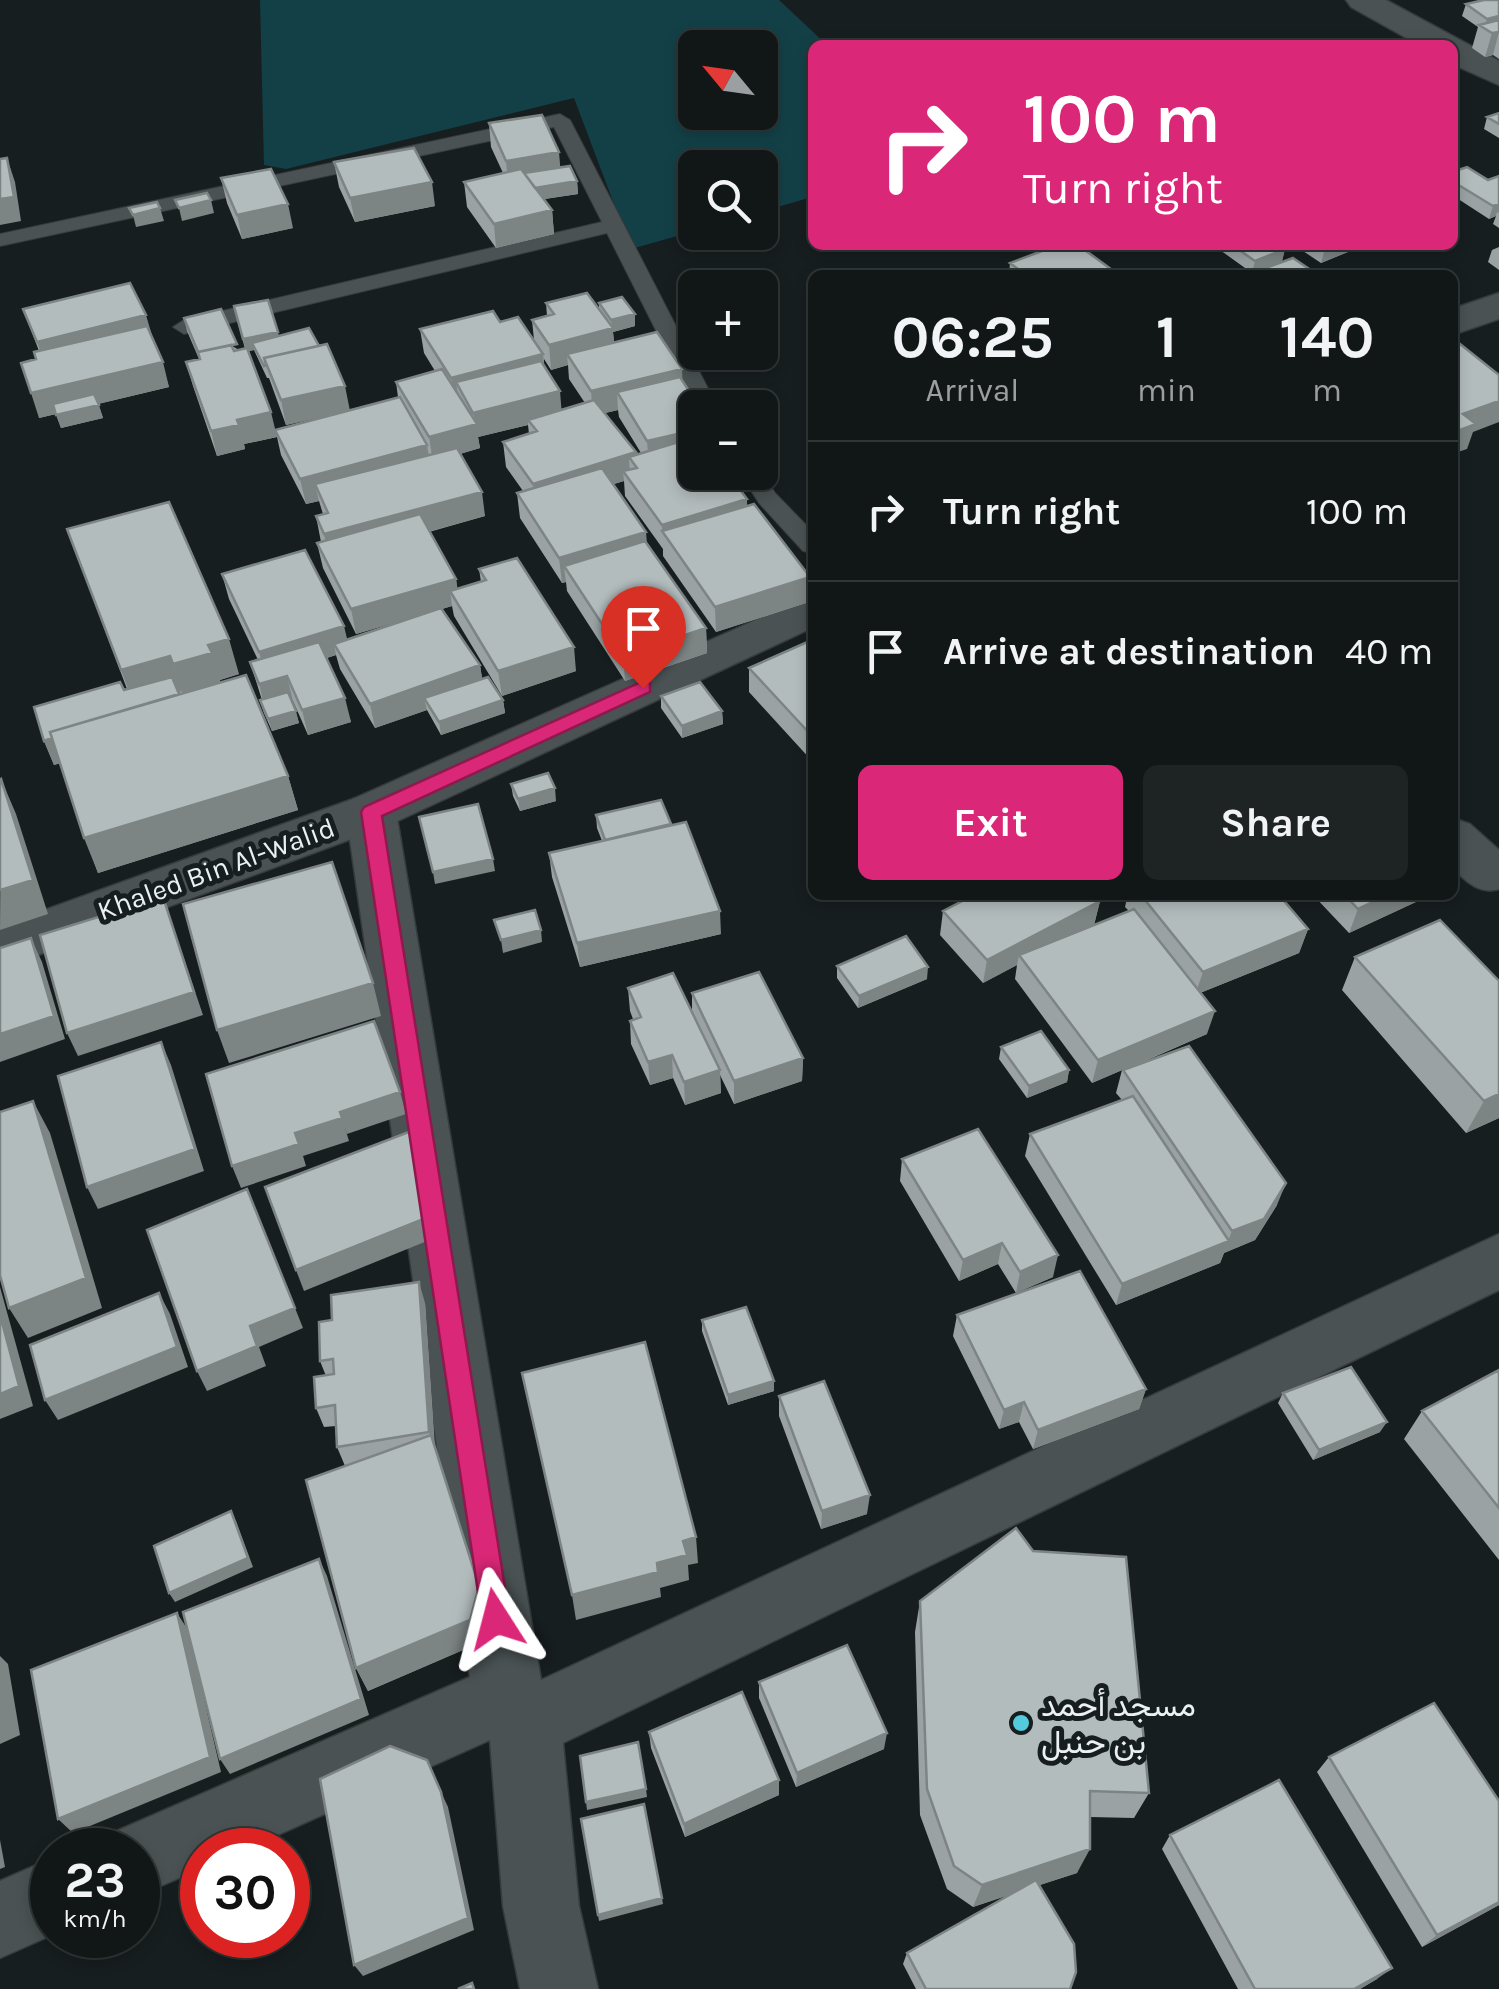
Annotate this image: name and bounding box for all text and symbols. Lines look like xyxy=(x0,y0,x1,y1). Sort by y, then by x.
north arrow xyxy=(678,30,778,130)
map controls xyxy=(678,30,778,490)
text: 100 m xyxy=(1023,78,1221,160)
icon: right xyxy=(858,80,988,210)
button: search xyxy=(678,150,778,250)
text: Turn right xyxy=(1023,162,1223,214)
button: + xyxy=(678,270,778,370)
text: 06:25 xyxy=(892,302,1053,372)
text: 1 xyxy=(1156,302,1177,372)
text: 140 xyxy=(1279,302,1374,372)
text: Arrival xyxy=(926,372,1019,409)
text: min xyxy=(1137,372,1196,409)
text: m xyxy=(1312,372,1342,409)
button: − xyxy=(678,390,778,490)
icon: right xyxy=(858,484,913,539)
text: Turn right xyxy=(943,489,1120,534)
text: 100 m xyxy=(1306,489,1408,534)
pin xyxy=(601,586,686,689)
icon: arrive xyxy=(616,601,671,656)
icon: arrive xyxy=(858,624,913,679)
text: Arrive at destination xyxy=(943,629,1315,674)
text: 40 m xyxy=(1345,629,1433,674)
button: Exit xyxy=(858,765,1123,880)
button: Share xyxy=(1143,765,1408,880)
street label: Khaled Bin Al-Walid xyxy=(93,811,339,927)
position arrow xyxy=(444,1567,548,1671)
place label: مسجد أحمد بن حنبل xyxy=(1041,1687,1196,1761)
marker: مسجد أحمد بن حنبل xyxy=(1010,1712,1032,1734)
speed limit sign: 30 xyxy=(180,1828,310,1958)
text: 23 xyxy=(64,1851,126,1910)
text: km/h xyxy=(63,1904,127,1933)

